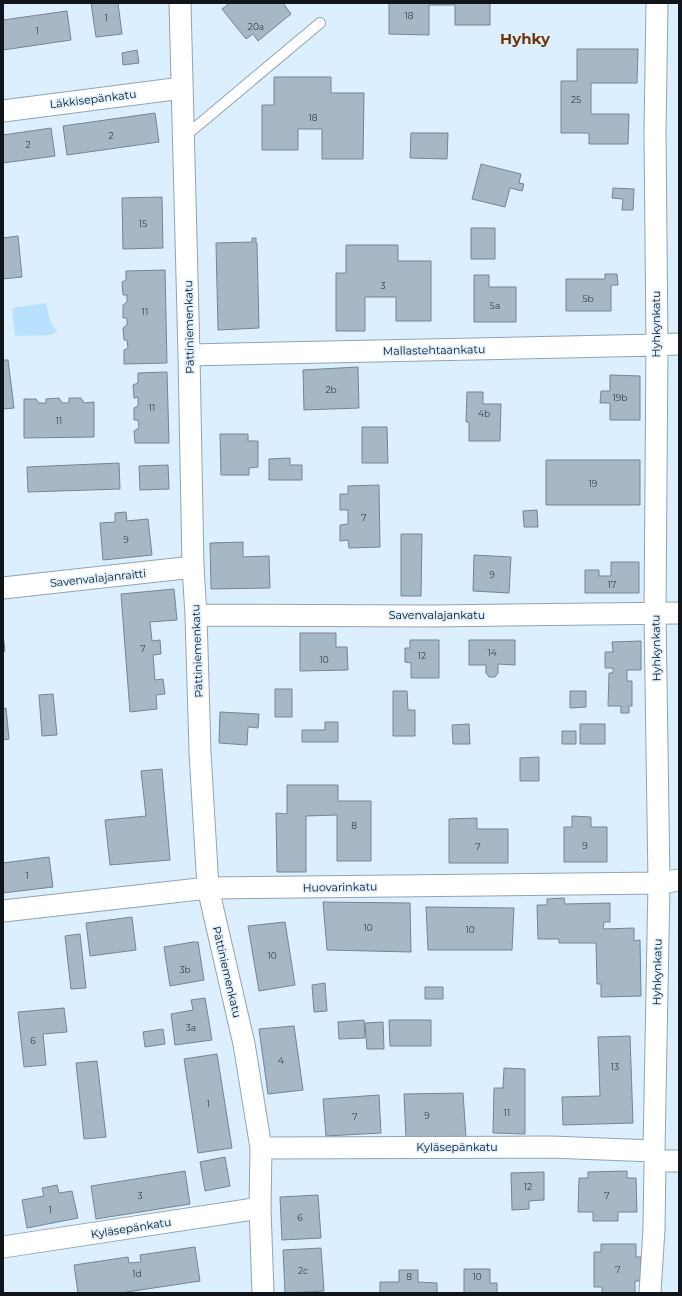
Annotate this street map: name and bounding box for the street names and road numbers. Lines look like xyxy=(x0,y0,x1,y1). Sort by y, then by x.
street label: Läkkisepänkatu xyxy=(49,87,137,111)
street label: Pättiniemenkatu xyxy=(181,280,197,374)
street label: Hyhkynkatu xyxy=(649,291,663,357)
street label: Mallastehtaankatu xyxy=(383,342,485,358)
street label: Savenvalajanraitti xyxy=(49,566,147,590)
street label: Pättiniemenkatu xyxy=(188,604,206,698)
street label: Savenvalajankatu xyxy=(389,608,485,622)
street label: Hyhkynkatu xyxy=(648,614,664,682)
street label: Huovarinkatu xyxy=(302,879,378,895)
street label: Pättiniemenkatu xyxy=(210,925,244,1019)
street label: Hyhkynkatu xyxy=(649,938,665,1006)
street label: Kyläsepänkatu xyxy=(416,1140,498,1154)
street label: Kyläsepänkatu xyxy=(90,1215,172,1241)

